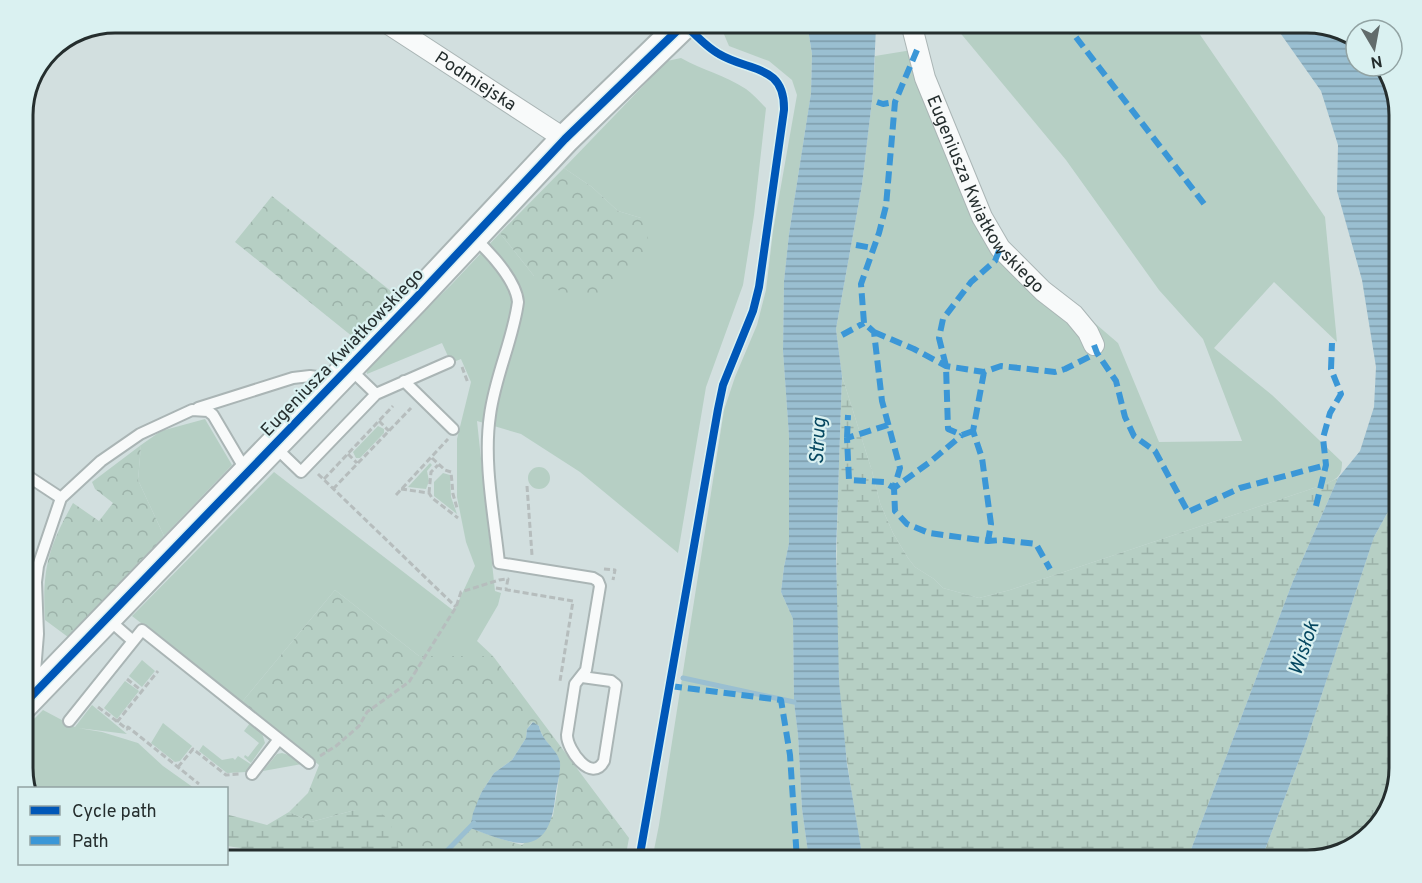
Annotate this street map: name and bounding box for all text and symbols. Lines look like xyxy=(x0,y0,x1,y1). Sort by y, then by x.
north arrow xyxy=(1344,18,1404,78)
street label: Podmiejska xyxy=(430,47,520,117)
text: N xyxy=(1369,50,1384,72)
street label: Eugeniusza Kwiatkowskiego xyxy=(920,92,1049,299)
street label: Eugeniusza Kwiatkowskiego xyxy=(257,264,430,442)
water label: Strug xyxy=(805,416,833,465)
water label: Wisłok xyxy=(1284,617,1327,679)
legend xyxy=(18,787,228,865)
text: Cycle path xyxy=(72,801,157,824)
text: Path xyxy=(72,831,109,854)

